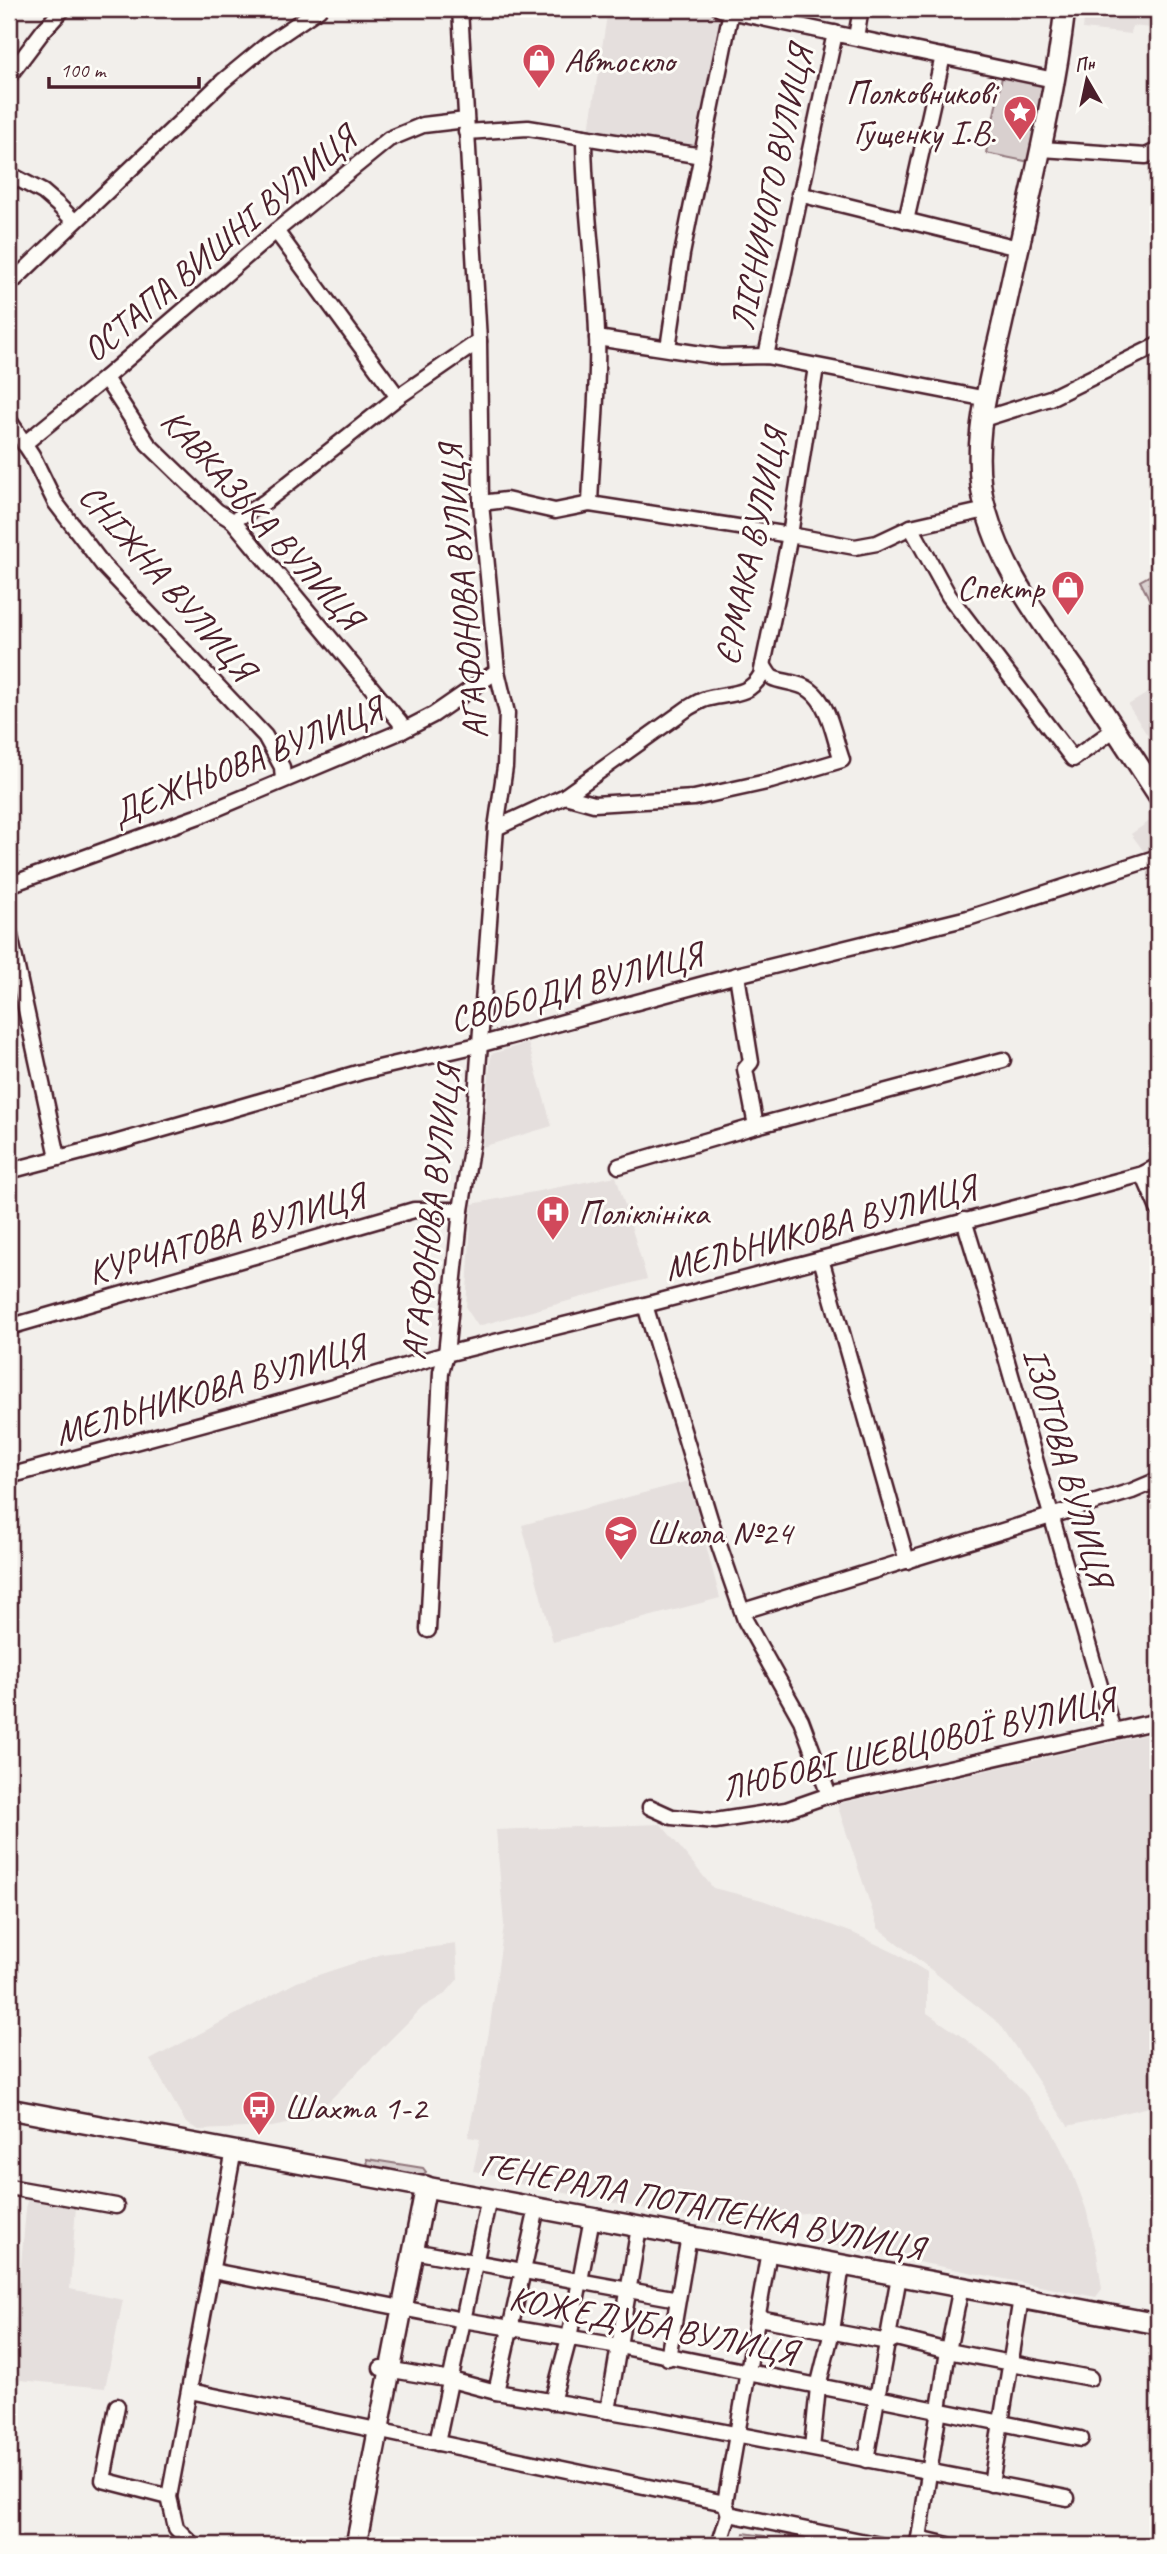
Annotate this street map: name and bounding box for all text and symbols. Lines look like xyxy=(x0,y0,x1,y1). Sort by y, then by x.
street label: ЛІСНИЧОГО ВУЛИЦЯ xyxy=(719,37,824,334)
place label: Автоскло xyxy=(564,38,678,83)
shop icon: Автоскло xyxy=(520,41,558,90)
scale bar xyxy=(49,46,200,90)
north arrow xyxy=(1052,46,1122,116)
text: Пн xyxy=(1073,51,1098,78)
text: 100 m xyxy=(60,57,107,83)
place label: Полковникові Гущенку І.В. xyxy=(846,70,1000,155)
place icon: Полковникові Гущенку І.В. xyxy=(1001,93,1039,142)
street label: ОСТАПА ВИШНІ ВУЛИЦЯ xyxy=(73,113,369,372)
street label: КАВКАЗЬКА ВУЛИЦЯ xyxy=(151,399,377,643)
street label: ЄРМАКА ВУЛИЦЯ xyxy=(704,420,799,669)
street label: АГАФОНОВА ВУЛИЦЯ xyxy=(427,438,498,741)
street label: СНІЖНА ВУЛИЦЯ xyxy=(69,474,268,693)
place label: Спектр xyxy=(957,565,1046,610)
shop icon: Спектр xyxy=(1049,568,1087,617)
street label: ДЕЖНЬОВА ВУЛИЦЯ xyxy=(105,684,394,836)
street label: СВОБОДИ ВУЛИЦЯ xyxy=(445,930,712,1042)
street label: АГАФОНОВА ВУЛИЦЯ xyxy=(391,1059,472,1362)
street label: МЕЛЬНИКОВА ВУЛИЦЯ xyxy=(660,1164,985,1291)
street label: КУРЧАТОВА ВУЛИЦЯ xyxy=(83,1172,374,1295)
place label: Поліклініка xyxy=(578,1190,711,1235)
hospital icon: Поліклініка xyxy=(534,1193,572,1242)
street label: МЕЛЬНИКОВА ВУЛИЦЯ xyxy=(50,1323,375,1456)
street label: ІЗОТОВА ВУЛИЦЯ xyxy=(1013,1343,1125,1596)
place label: Школа №24 xyxy=(646,1510,795,1555)
school or university icon: Школа №24 xyxy=(602,1513,640,1562)
street label: ЛЮБОВІ ШЕВЦОВОЇ ВУЛИЦЯ xyxy=(717,1676,1124,1811)
place label: Шахта 1-2 xyxy=(284,2085,430,2130)
bus stop icon: Шахта 1-2 xyxy=(240,2088,278,2137)
street label: ГЕНЕРАЛА ПОТАПЕНКА ВУЛИЦЯ xyxy=(477,2141,932,2272)
street label: КОЖЕДУБА ВУЛИЦЯ xyxy=(506,2275,805,2376)

